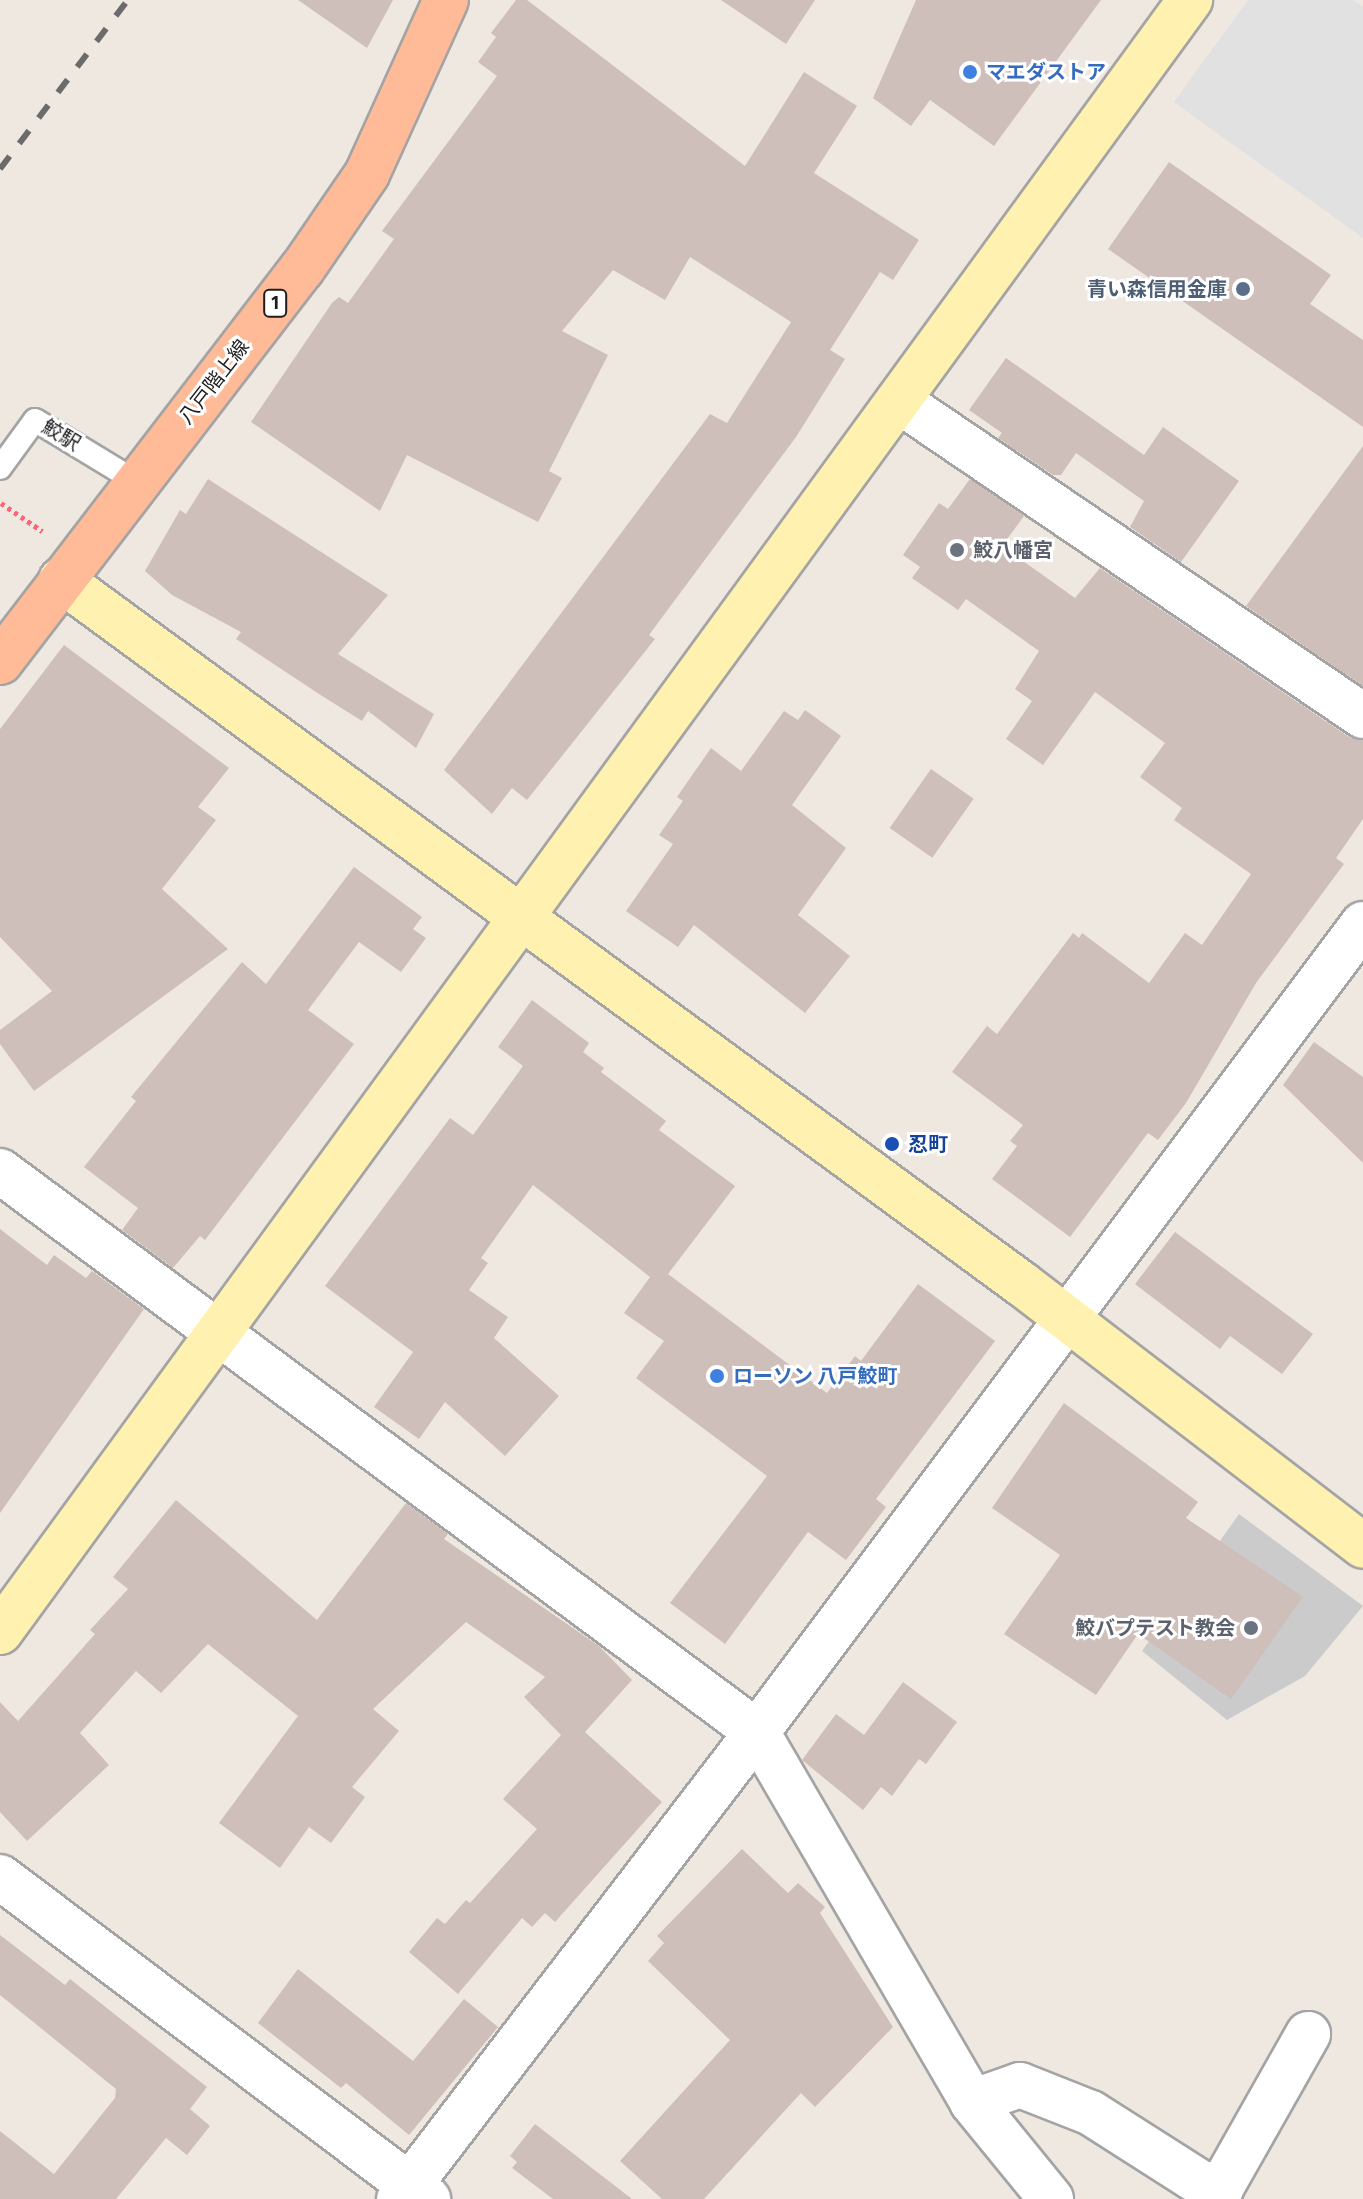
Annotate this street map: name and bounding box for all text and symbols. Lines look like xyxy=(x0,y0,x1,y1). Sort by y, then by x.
place label: マエダストア xyxy=(986,60,1106,84)
marker: マエダストア xyxy=(961,63,979,81)
place label: 青い森信用金庫 xyxy=(1087,277,1227,301)
marker: 青い森信用金庫 xyxy=(1234,280,1252,298)
road number: 1 xyxy=(263,289,287,317)
street label: 八戸階上線 xyxy=(174,335,254,429)
street label: 鮫駅 xyxy=(38,414,84,456)
place label: 鮫八幡宮 xyxy=(973,538,1053,562)
marker: 鮫八幡宮 xyxy=(948,541,966,559)
place label: 忍町 xyxy=(908,1132,948,1156)
marker: 忍町 xyxy=(883,1135,901,1153)
place label: ローソン 八戸鮫町 xyxy=(733,1364,897,1388)
marker: ローソン 八戸鮫町 xyxy=(708,1367,726,1385)
place label: 鮫バプテスト教会 xyxy=(1075,1616,1235,1640)
marker: 鮫バプテスト教会 xyxy=(1242,1619,1260,1637)

